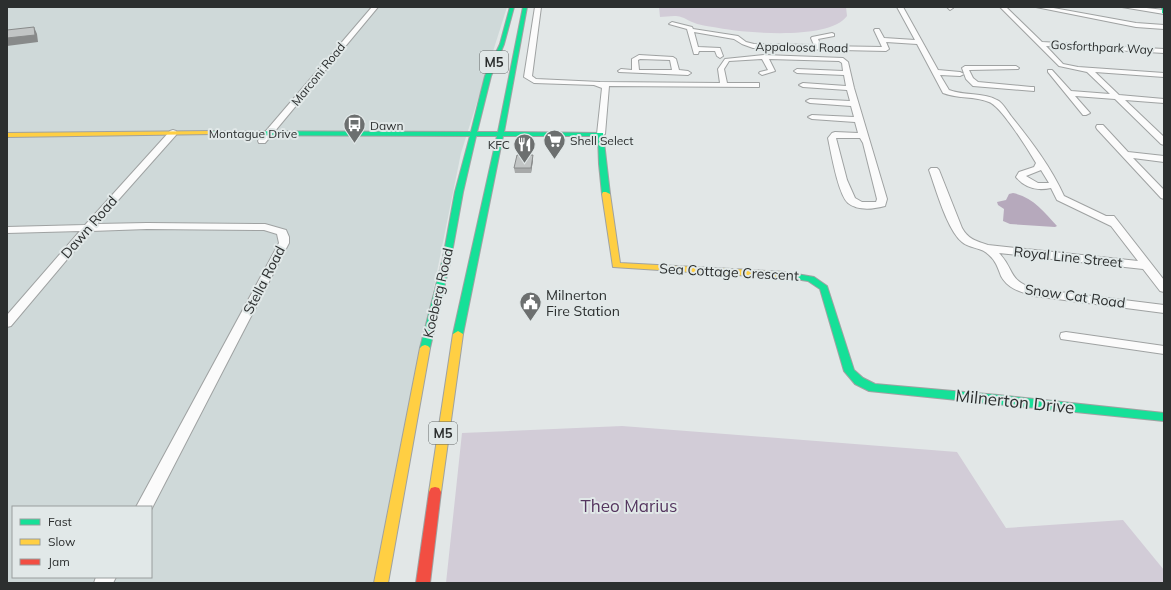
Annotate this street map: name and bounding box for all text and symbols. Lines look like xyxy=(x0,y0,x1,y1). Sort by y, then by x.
street label: Gosforthpark Way xyxy=(1050,37,1154,57)
street label: Marconi Road xyxy=(288,39,348,109)
street label: Appaloosa Road xyxy=(756,39,848,55)
road number: M5 xyxy=(480,51,508,73)
bus stop icon: Dawn xyxy=(342,112,368,145)
place label: Dawn xyxy=(370,118,404,133)
street label: Montague Drive xyxy=(209,126,297,141)
supermarket icon: Shell Select xyxy=(541,127,567,160)
restaurant icon: KFC xyxy=(512,131,538,164)
place label: Shell Select xyxy=(570,133,633,148)
place label: KFC xyxy=(488,137,510,152)
street label: Dawn Road xyxy=(57,192,121,262)
street label: Royal Line Street xyxy=(1013,242,1123,272)
street label: Stella Road xyxy=(239,243,289,317)
street label: Koeberg Road xyxy=(419,246,457,340)
street label: Sea Cottage Crescent xyxy=(659,259,799,285)
street label: Snow Cat Road xyxy=(1024,280,1126,312)
place label: Milnerton Fire Station xyxy=(546,286,620,320)
public building icon: Milnerton Fire Station xyxy=(518,290,544,323)
street label: Milnerton Drive xyxy=(954,384,1076,418)
road number: M5 xyxy=(429,422,457,444)
park label: Theo Marius xyxy=(581,495,677,516)
legend xyxy=(12,506,152,578)
text: Fast xyxy=(48,514,72,529)
text: Slow xyxy=(48,534,76,549)
text: Jam xyxy=(48,554,70,569)

